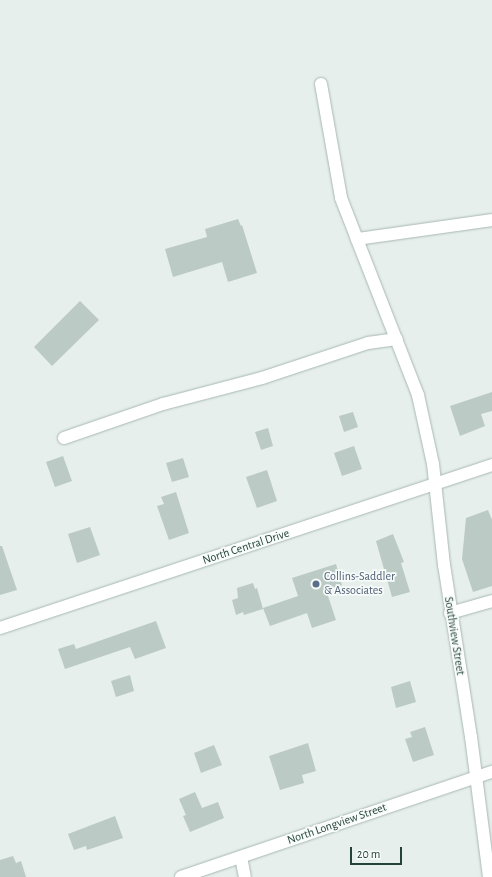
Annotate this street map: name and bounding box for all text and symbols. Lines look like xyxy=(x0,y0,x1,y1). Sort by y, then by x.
street label: North Central Drive xyxy=(201,526,291,568)
place label: Collins-Saddler & Associates xyxy=(324,570,395,598)
marker: Collins-Saddler & Associates xyxy=(311,579,321,589)
street label: Southview Street xyxy=(441,596,467,676)
street label: North Longview Street xyxy=(285,800,389,848)
scale bar xyxy=(352,839,404,865)
text: 20 m xyxy=(357,848,380,860)

